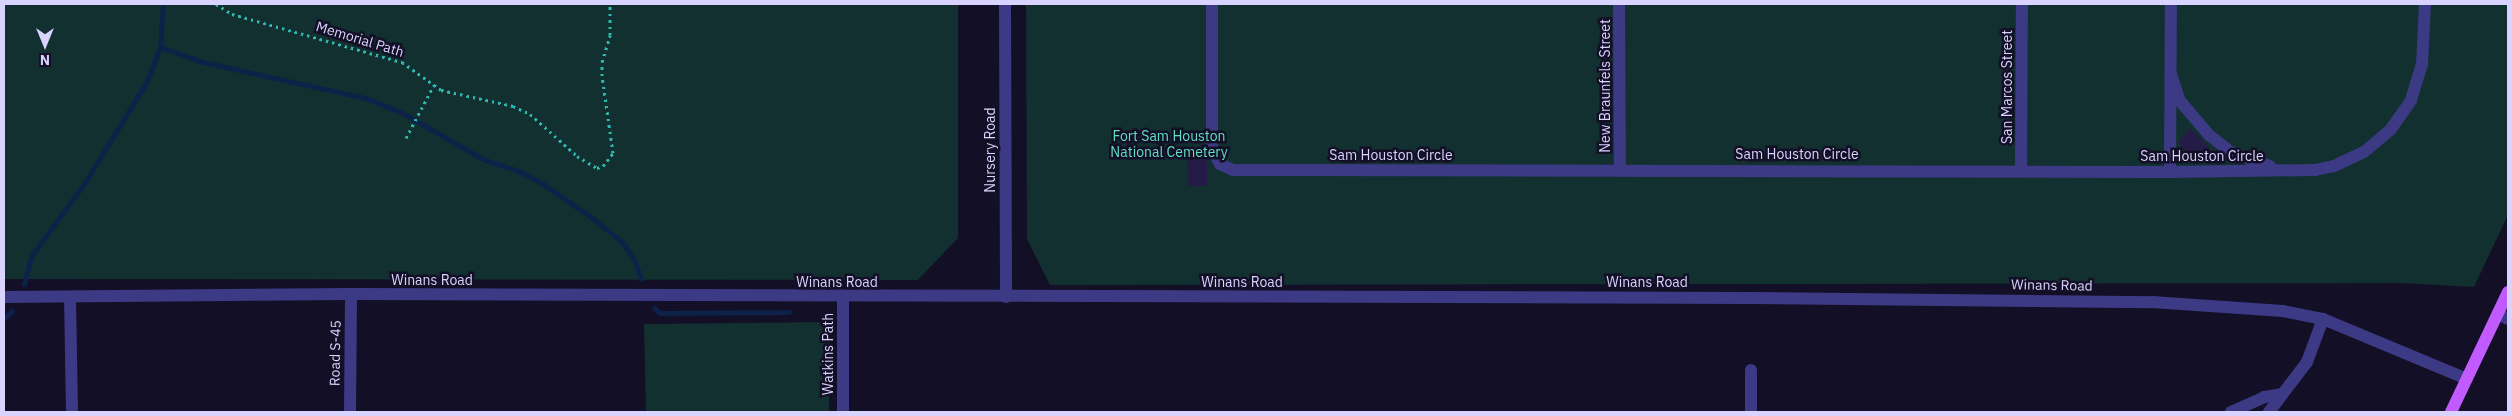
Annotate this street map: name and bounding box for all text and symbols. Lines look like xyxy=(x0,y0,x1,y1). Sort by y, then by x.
street label: Memorial Path xyxy=(314,18,406,60)
street label: New Braunfels Street xyxy=(1597,19,1613,153)
north arrow xyxy=(20,20,70,70)
street label: San Marcos Street xyxy=(1999,30,2015,144)
text: N xyxy=(40,51,50,69)
street label: Nursery Road xyxy=(982,107,998,193)
park label: Fort Sam Houston National Cemetery xyxy=(1110,128,1228,160)
street label: Sam Houston Circle xyxy=(1735,146,1859,162)
street label: Sam Houston Circle xyxy=(1329,147,1453,163)
street label: Sam Houston Circle xyxy=(2140,148,2264,164)
street label: Winans Road xyxy=(391,272,473,288)
street label: Winans Road xyxy=(796,274,878,290)
street label: Winans Road xyxy=(1201,274,1283,290)
street label: Winans Road xyxy=(1606,274,1688,290)
street label: Winans Road xyxy=(2011,276,2093,294)
street label: Watkins Path xyxy=(820,313,836,395)
street label: Road S-45 xyxy=(326,320,344,386)

